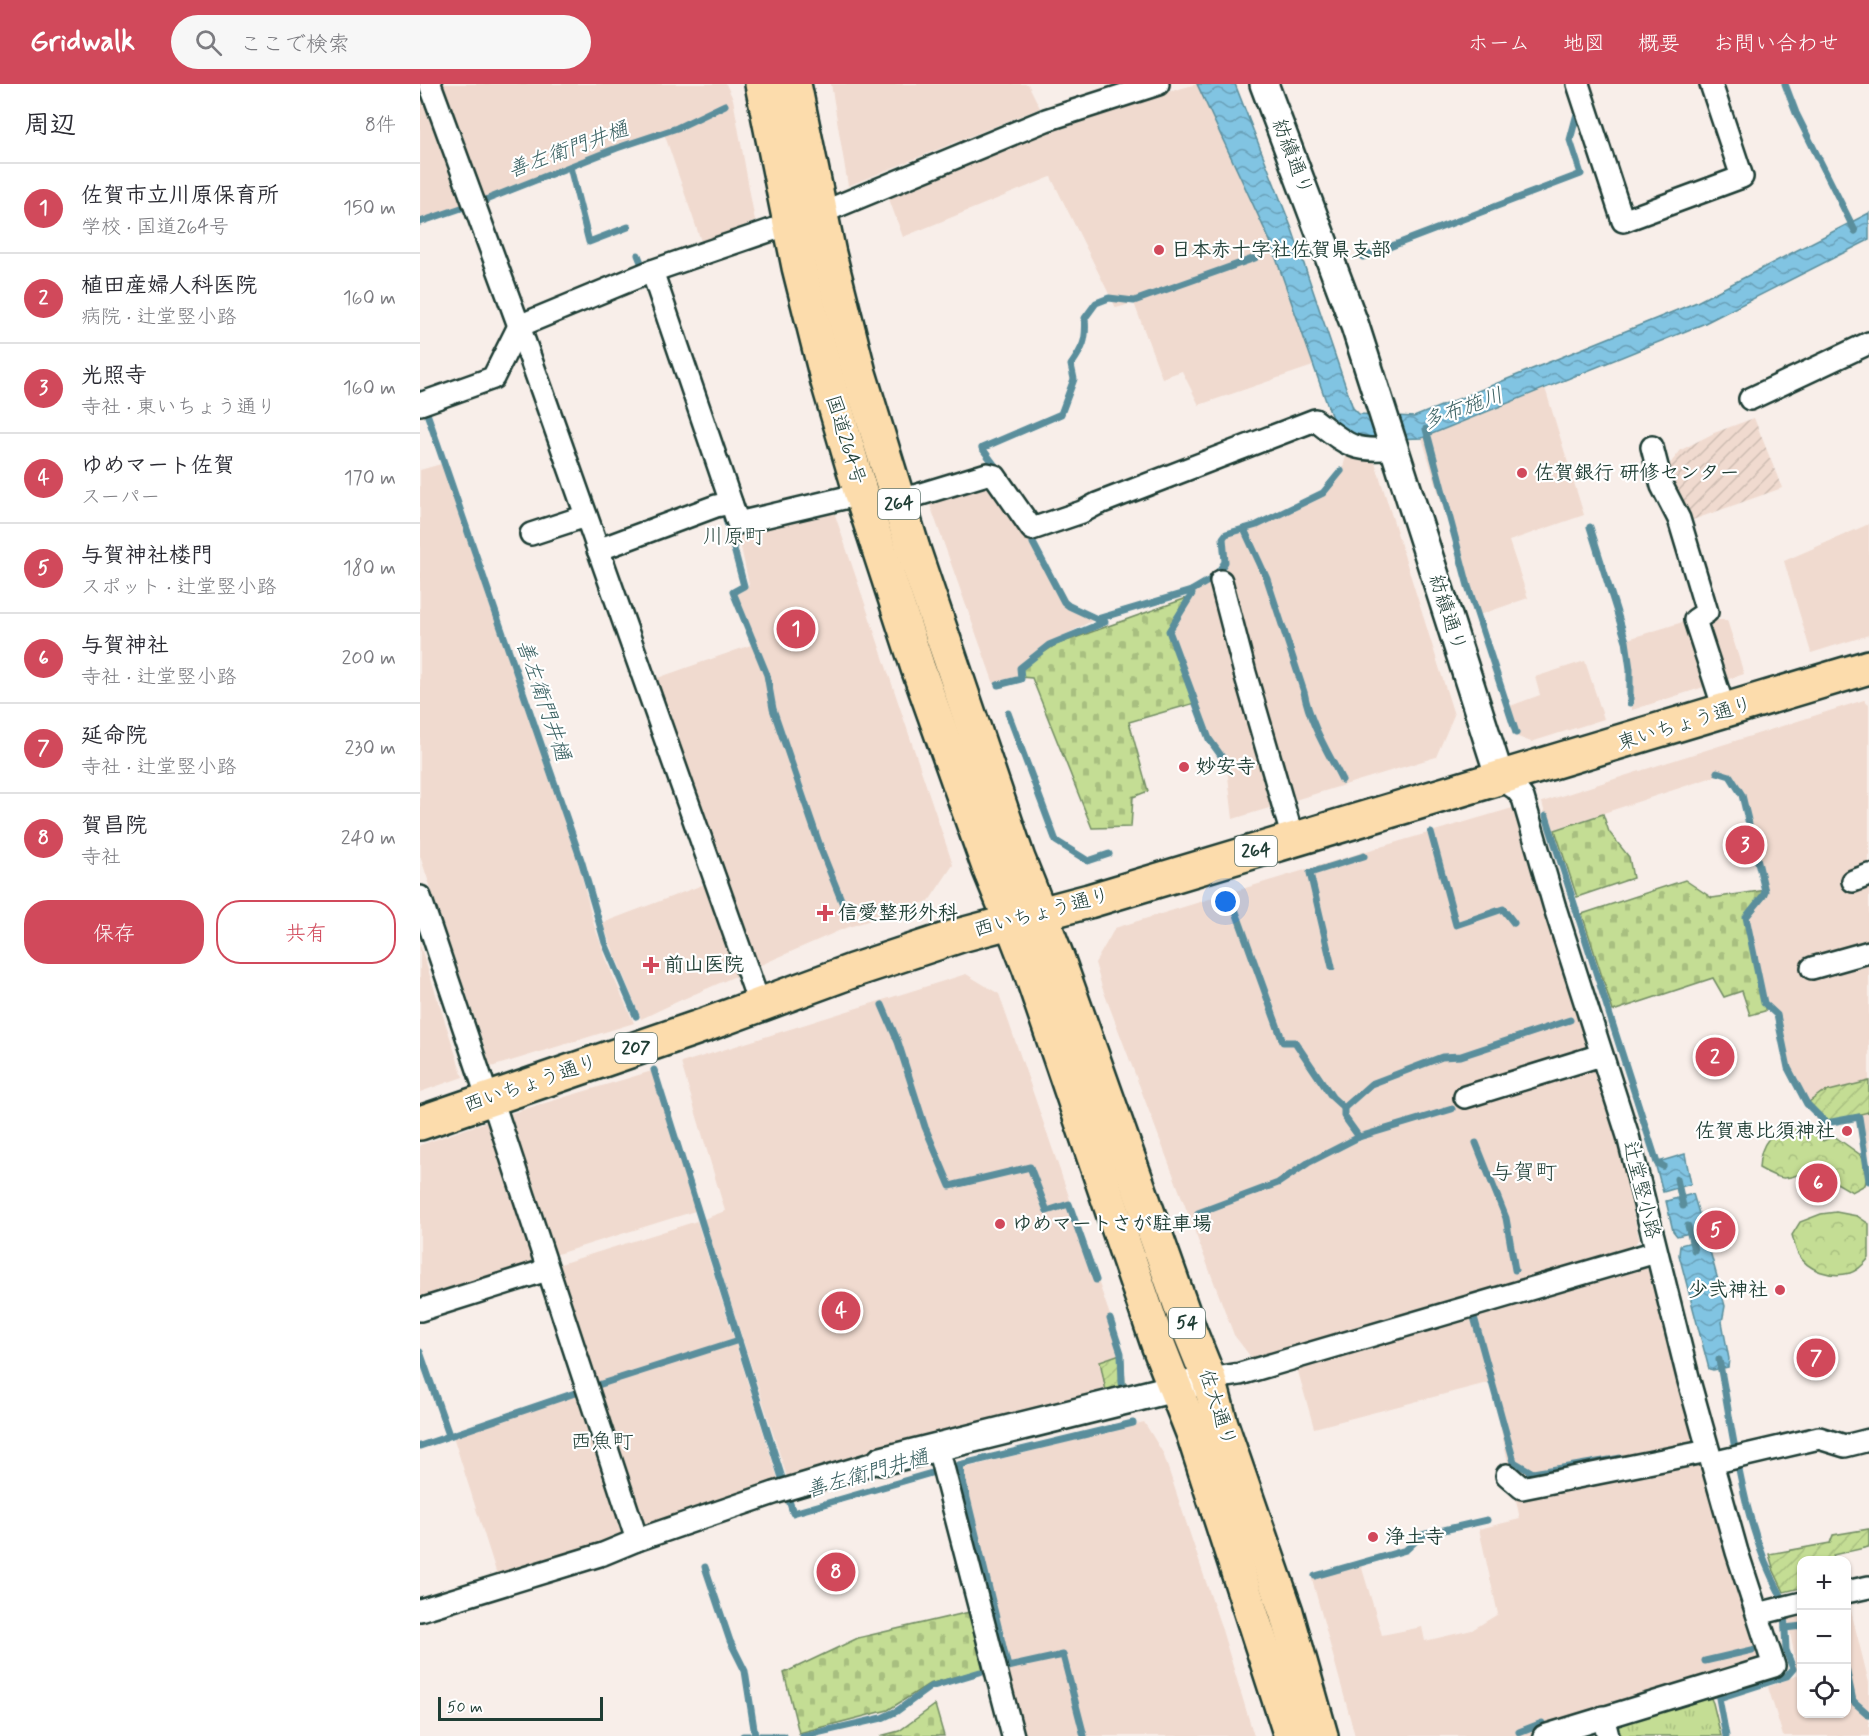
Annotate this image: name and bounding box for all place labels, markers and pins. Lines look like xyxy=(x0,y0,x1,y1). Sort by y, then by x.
place label: 日本赤十字社佐賀県支部 xyxy=(1171,237,1391,264)
marker: 日本赤十字社佐賀県支部 xyxy=(1152,243,1166,257)
place label: 佐賀銀行 研修センター xyxy=(1534,460,1739,487)
marker: 佐賀銀行 研修センター xyxy=(1515,466,1529,480)
pin: 1 xyxy=(776,606,815,652)
place label: 妙安寺 xyxy=(1196,754,1256,781)
marker: 妙安寺 xyxy=(1177,760,1191,774)
pin: 3 xyxy=(1726,822,1764,867)
place label: 信愛整形外科 xyxy=(838,900,958,927)
marker: 信愛整形外科 xyxy=(816,904,834,922)
place label: 前山医院 xyxy=(664,952,744,979)
marker: 前山医院 xyxy=(642,956,660,974)
pin: 2 xyxy=(1696,1034,1734,1080)
place label: 佐賀恵比須神社 xyxy=(1695,1118,1835,1145)
marker: 佐賀恵比須神社 xyxy=(1840,1124,1854,1138)
pin: 6 xyxy=(1798,1160,1838,1206)
pin: 5 xyxy=(1696,1208,1736,1252)
place label: ゆめマートさが駐車場 xyxy=(1012,1211,1212,1238)
marker: ゆめマートさが駐車場 xyxy=(993,1217,1007,1231)
place label: 少弐神社 xyxy=(1688,1277,1768,1304)
marker: 少弐神社 xyxy=(1773,1283,1787,1297)
pin: 4 xyxy=(822,1288,860,1334)
pin: 7 xyxy=(1796,1336,1836,1380)
place label: 浄土寺 xyxy=(1385,1524,1445,1551)
marker: 浄土寺 xyxy=(1366,1530,1380,1544)
pin: 8 xyxy=(816,1550,856,1594)

